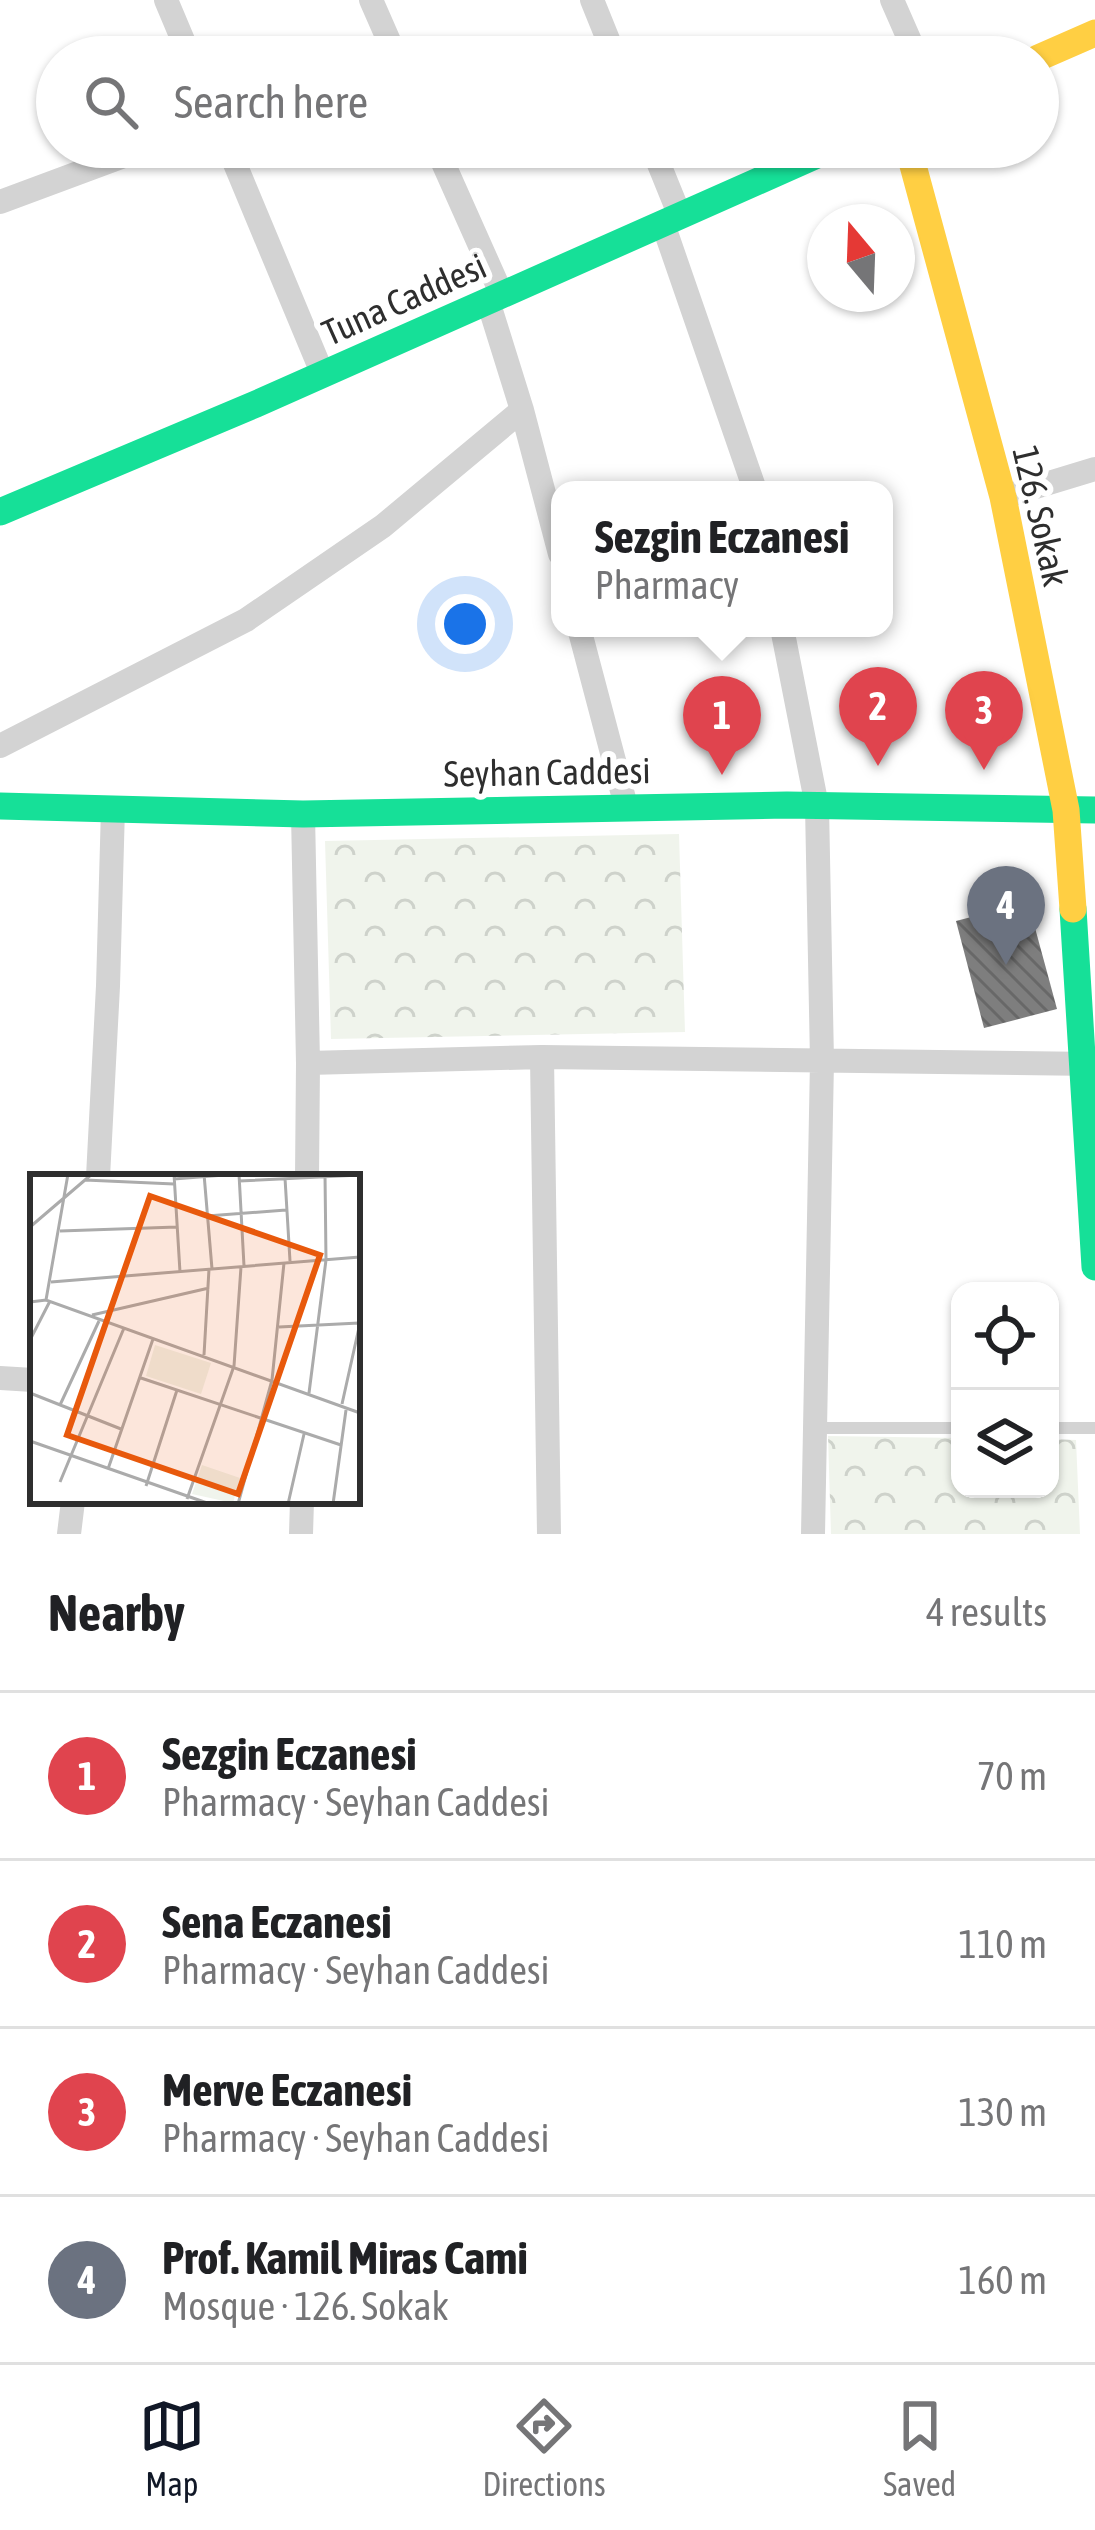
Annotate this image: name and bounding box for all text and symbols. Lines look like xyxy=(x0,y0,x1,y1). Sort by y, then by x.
search box xyxy=(36,36,1059,168)
icon: search xyxy=(78,69,144,135)
text: Search here xyxy=(174,76,368,128)
north arrow xyxy=(807,204,915,312)
street label: Tuna Caddesi xyxy=(316,244,492,354)
street label: 126. Sokak xyxy=(1005,442,1078,590)
popup xyxy=(551,481,893,637)
text: Sezgin Eczanesi xyxy=(595,511,849,563)
text: Pharmacy xyxy=(595,563,739,607)
your location xyxy=(435,594,495,654)
pin: 2 xyxy=(839,667,917,766)
pin: 3 xyxy=(945,671,1023,770)
pin: 1 xyxy=(683,676,761,775)
street label: Seyhan Caddesi xyxy=(443,749,651,795)
pin: 4 xyxy=(967,866,1045,965)
inset map xyxy=(30,1174,360,1504)
map controls xyxy=(951,1282,1059,1498)
button: locate xyxy=(951,1282,1059,1390)
button: layers xyxy=(951,1390,1059,1498)
text: Nearby xyxy=(48,1583,185,1642)
text: 4 results xyxy=(926,1590,1047,1634)
text: Sezgin Eczanesi xyxy=(162,1728,417,1780)
text: 1 xyxy=(78,1754,96,1798)
text: 70 m xyxy=(977,1754,1047,1798)
text: Pharmacy · Seyhan Caddesi xyxy=(162,1780,550,1824)
text: Sena Eczanesi xyxy=(162,1896,392,1948)
text: 2 xyxy=(78,1922,96,1966)
text: 110 m xyxy=(959,1922,1047,1966)
text: Pharmacy · Seyhan Caddesi xyxy=(162,1948,550,1992)
text: Merve Eczanesi xyxy=(162,2064,412,2116)
text: 3 xyxy=(78,2090,96,2134)
text: 130 m xyxy=(959,2090,1047,2134)
text: Pharmacy · Seyhan Caddesi xyxy=(162,2116,550,2160)
text: Prof. Kamil Miras Cami xyxy=(162,2232,528,2284)
text: 4 xyxy=(78,2258,96,2302)
text: 160 m xyxy=(959,2258,1047,2302)
text: Mosque · 126. Sokak xyxy=(162,2284,449,2328)
tab: Map xyxy=(139,2393,205,2503)
tab: Directions xyxy=(482,2393,606,2503)
tab: Saved xyxy=(883,2393,956,2503)

